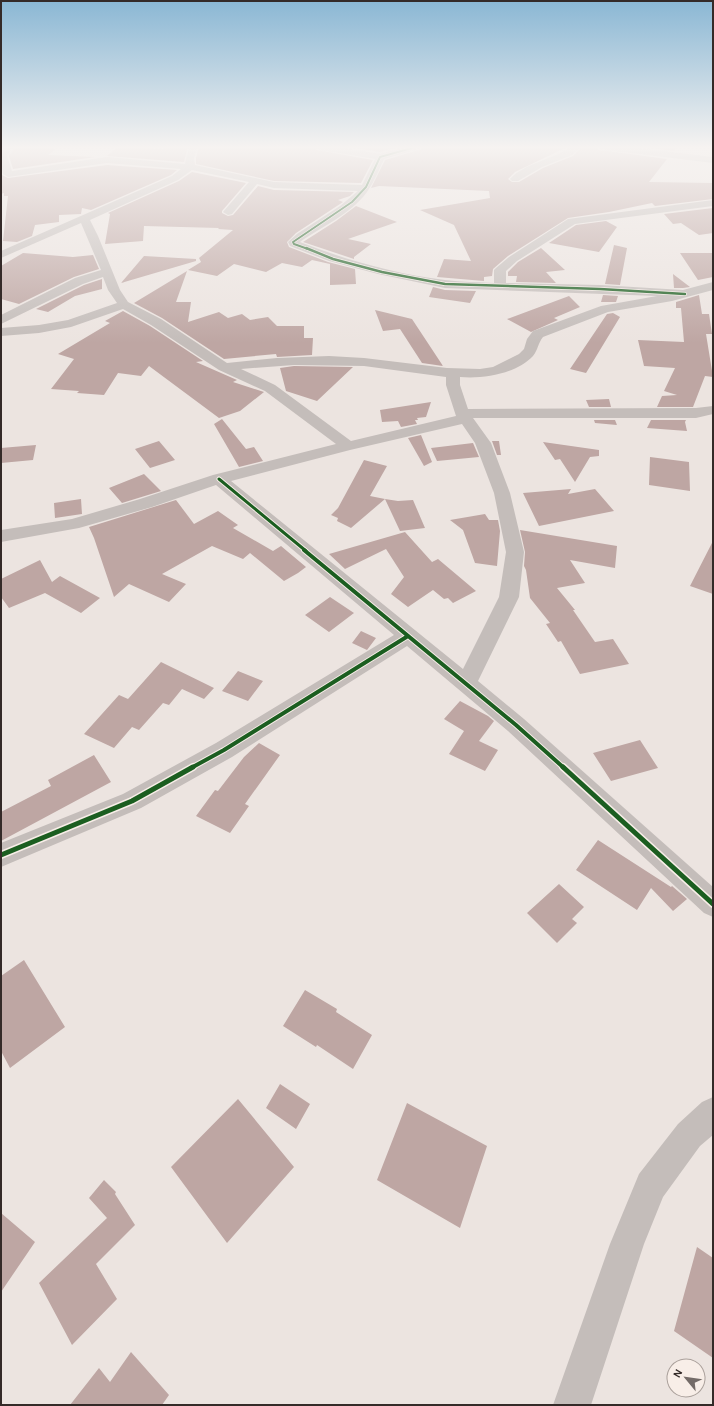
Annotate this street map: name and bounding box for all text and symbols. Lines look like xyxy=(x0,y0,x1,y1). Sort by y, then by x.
north arrow xyxy=(666,1358,706,1398)
text: N xyxy=(671,1367,684,1379)

